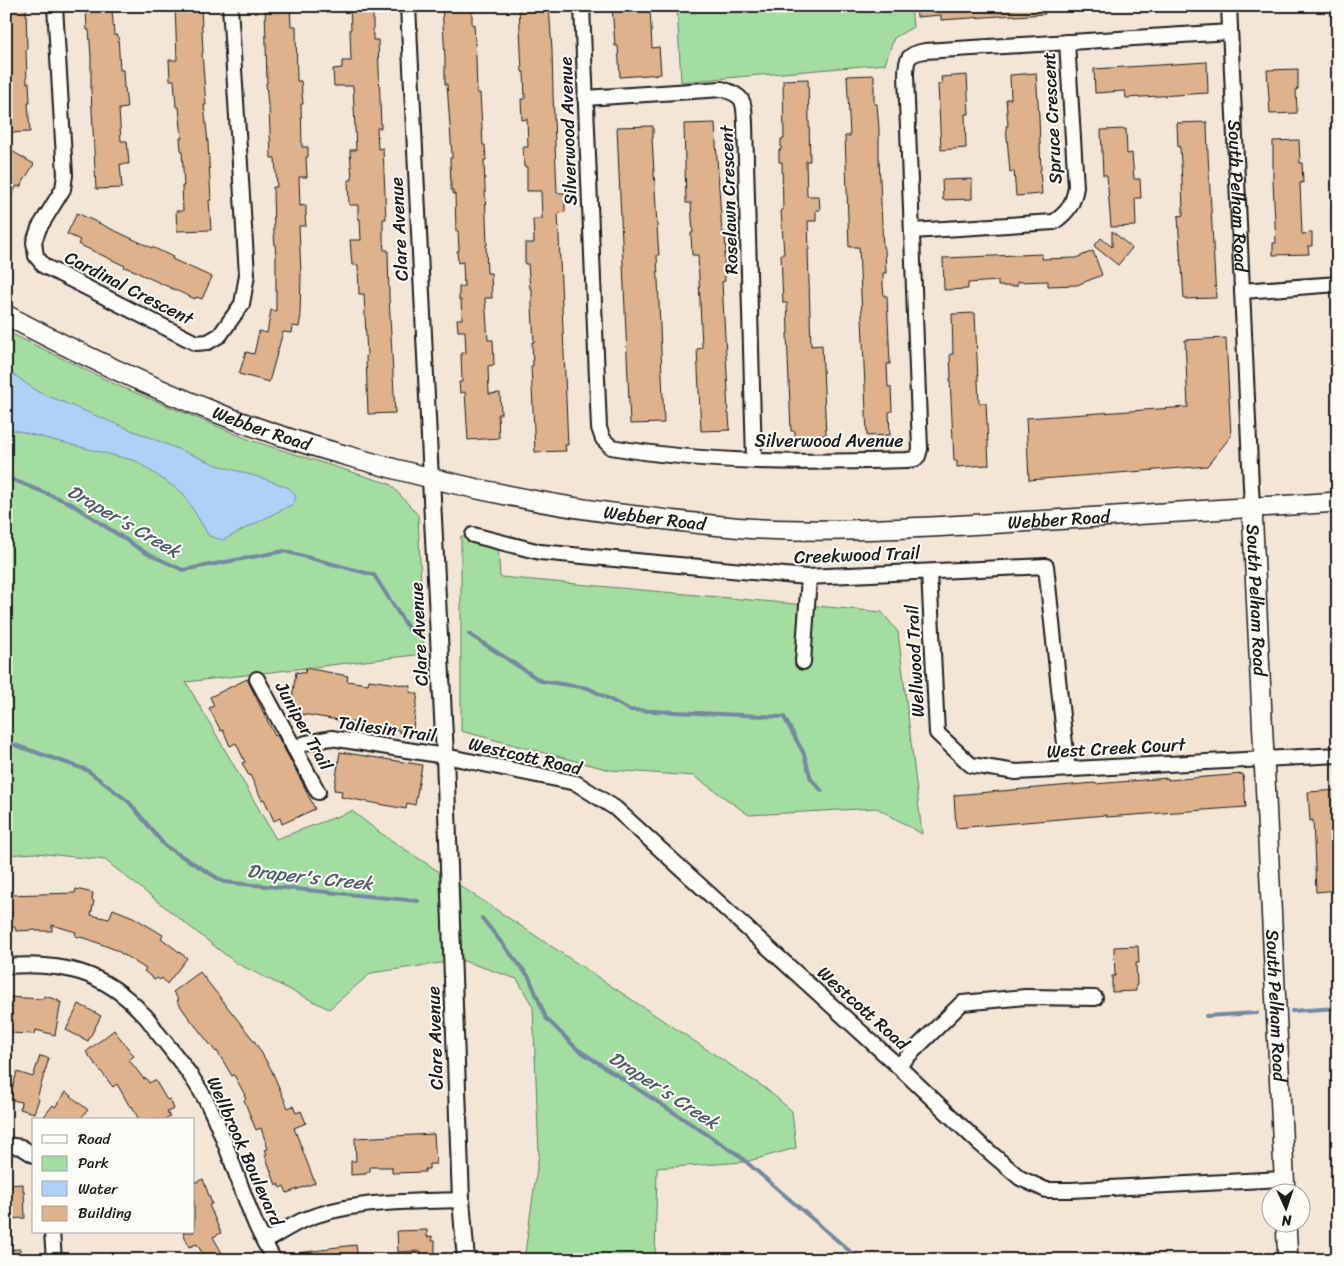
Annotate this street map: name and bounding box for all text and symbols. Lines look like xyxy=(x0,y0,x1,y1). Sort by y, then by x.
street label: Spruce Crescent xyxy=(1033,51,1071,185)
street label: Silverwood Avenue xyxy=(549,56,587,206)
street label: South Pelham Road xyxy=(1218,119,1257,274)
street label: Roselawn Crescent xyxy=(710,124,748,275)
street label: Clare Avenue xyxy=(380,176,418,282)
street label: Cardinal Crescent xyxy=(59,242,200,335)
street label: Webber Road xyxy=(208,397,316,461)
street label: Silverwood Avenue xyxy=(754,425,904,457)
water label: Draper's Creek xyxy=(61,475,188,567)
street label: Webber Road xyxy=(602,496,709,541)
street label: Webber Road xyxy=(1007,501,1112,539)
street label: South Pelham Road xyxy=(1237,523,1276,678)
street label: Creekwood Trail xyxy=(793,537,922,573)
street label: Clare Avenue xyxy=(400,581,438,687)
street label: Wellwood Trail xyxy=(896,603,934,718)
street label: Juniper Trail xyxy=(266,675,342,777)
street label: Taliesin Trail xyxy=(336,706,439,752)
street label: Westcott Road xyxy=(465,727,586,785)
street label: West Creek Court xyxy=(1046,728,1187,768)
water label: Draper's Creek xyxy=(245,854,375,900)
street label: South Pelham Road xyxy=(1256,929,1296,1084)
street label: Westcott Road xyxy=(809,958,918,1059)
street label: Clare Avenue xyxy=(417,985,453,1091)
water label: Draper's Creek xyxy=(602,1042,727,1139)
street label: Wellbrook Boulevard xyxy=(198,1071,293,1232)
legend xyxy=(32,1118,195,1234)
text: Road xyxy=(78,1126,111,1152)
text: Park xyxy=(78,1150,109,1176)
text: Water xyxy=(78,1176,118,1202)
north arrow xyxy=(1262,1184,1312,1234)
text: Building xyxy=(78,1200,132,1226)
text: N xyxy=(1281,1208,1293,1233)

